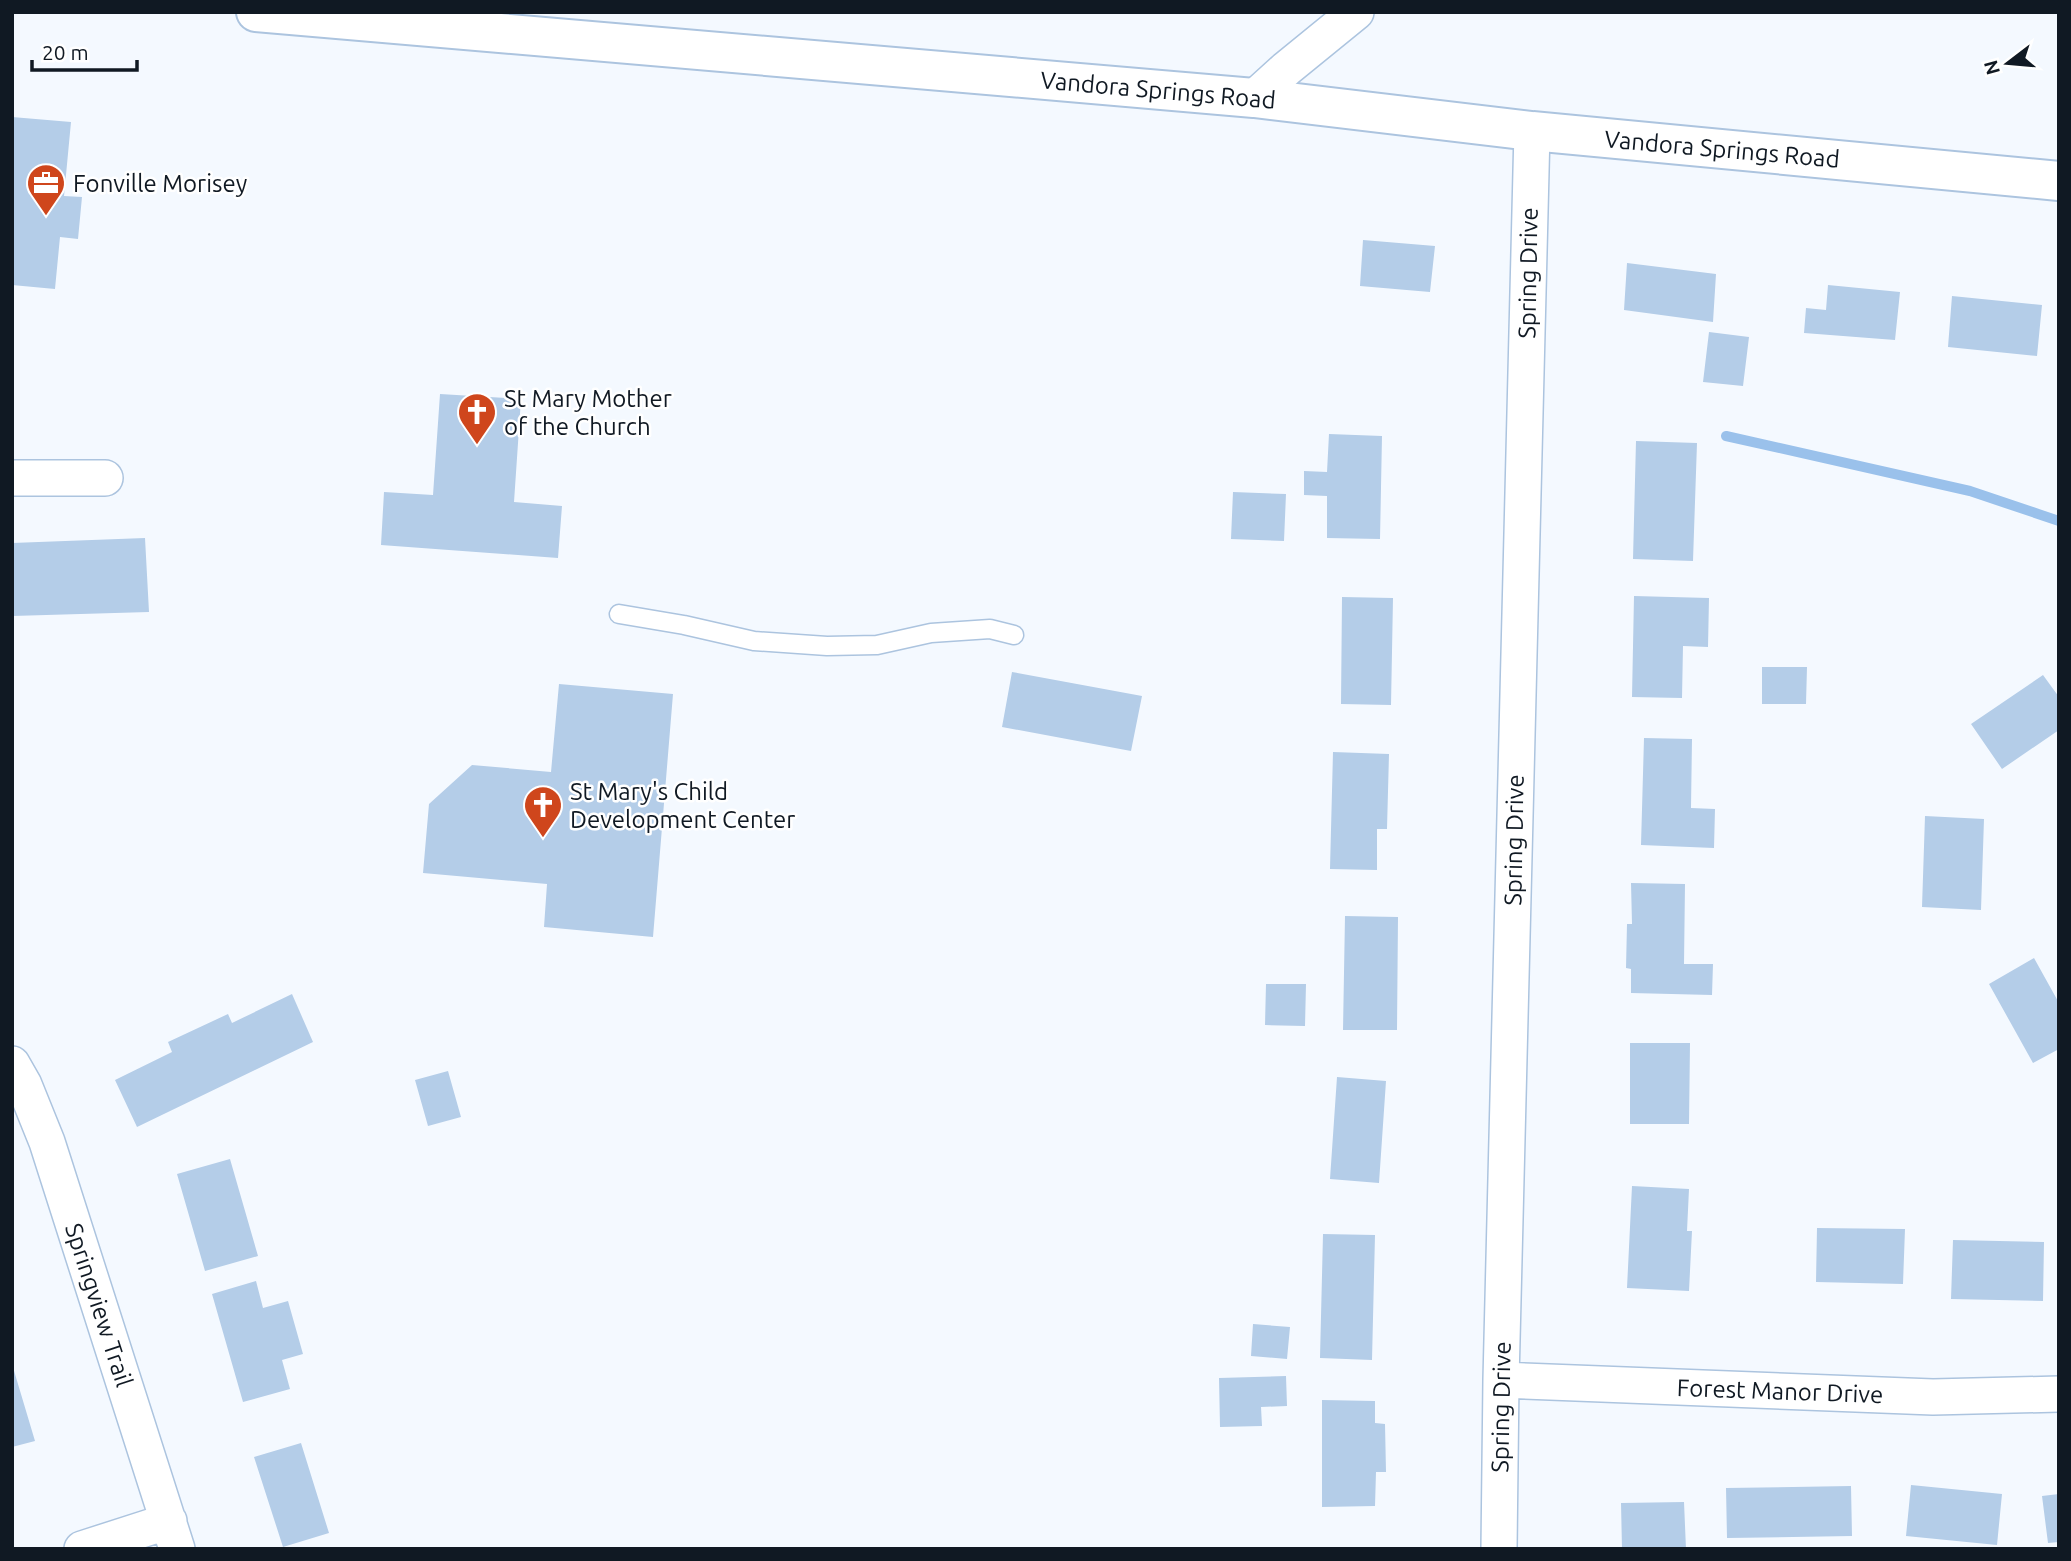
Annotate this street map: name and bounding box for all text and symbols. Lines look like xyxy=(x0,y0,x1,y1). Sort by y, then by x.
scale bar xyxy=(32,28,136,72)
north arrow xyxy=(1973,28,2043,98)
text: 20 m xyxy=(42,40,89,64)
text: N xyxy=(1979,58,2004,78)
street label: Vandora Springs Road xyxy=(1039,66,1277,114)
street label: Vandora Springs Road xyxy=(1603,125,1841,173)
office icon: Fonville Morisey xyxy=(25,162,67,217)
place label: Fonville Morisey xyxy=(73,170,248,197)
street label: Spring Drive xyxy=(1513,207,1543,339)
place label: St Mary Mother of the Church xyxy=(504,385,672,440)
church icon: St Mary Mother of the Church xyxy=(456,391,498,446)
street label: Spring Drive xyxy=(1499,774,1529,906)
place label: St Mary's Child Development Center xyxy=(570,778,795,833)
church icon: St Mary's Child Development Center xyxy=(522,784,564,839)
street label: Springview Trail xyxy=(60,1220,138,1390)
street label: Spring Drive xyxy=(1486,1341,1516,1473)
street label: Forest Manor Drive xyxy=(1676,1374,1884,1408)

